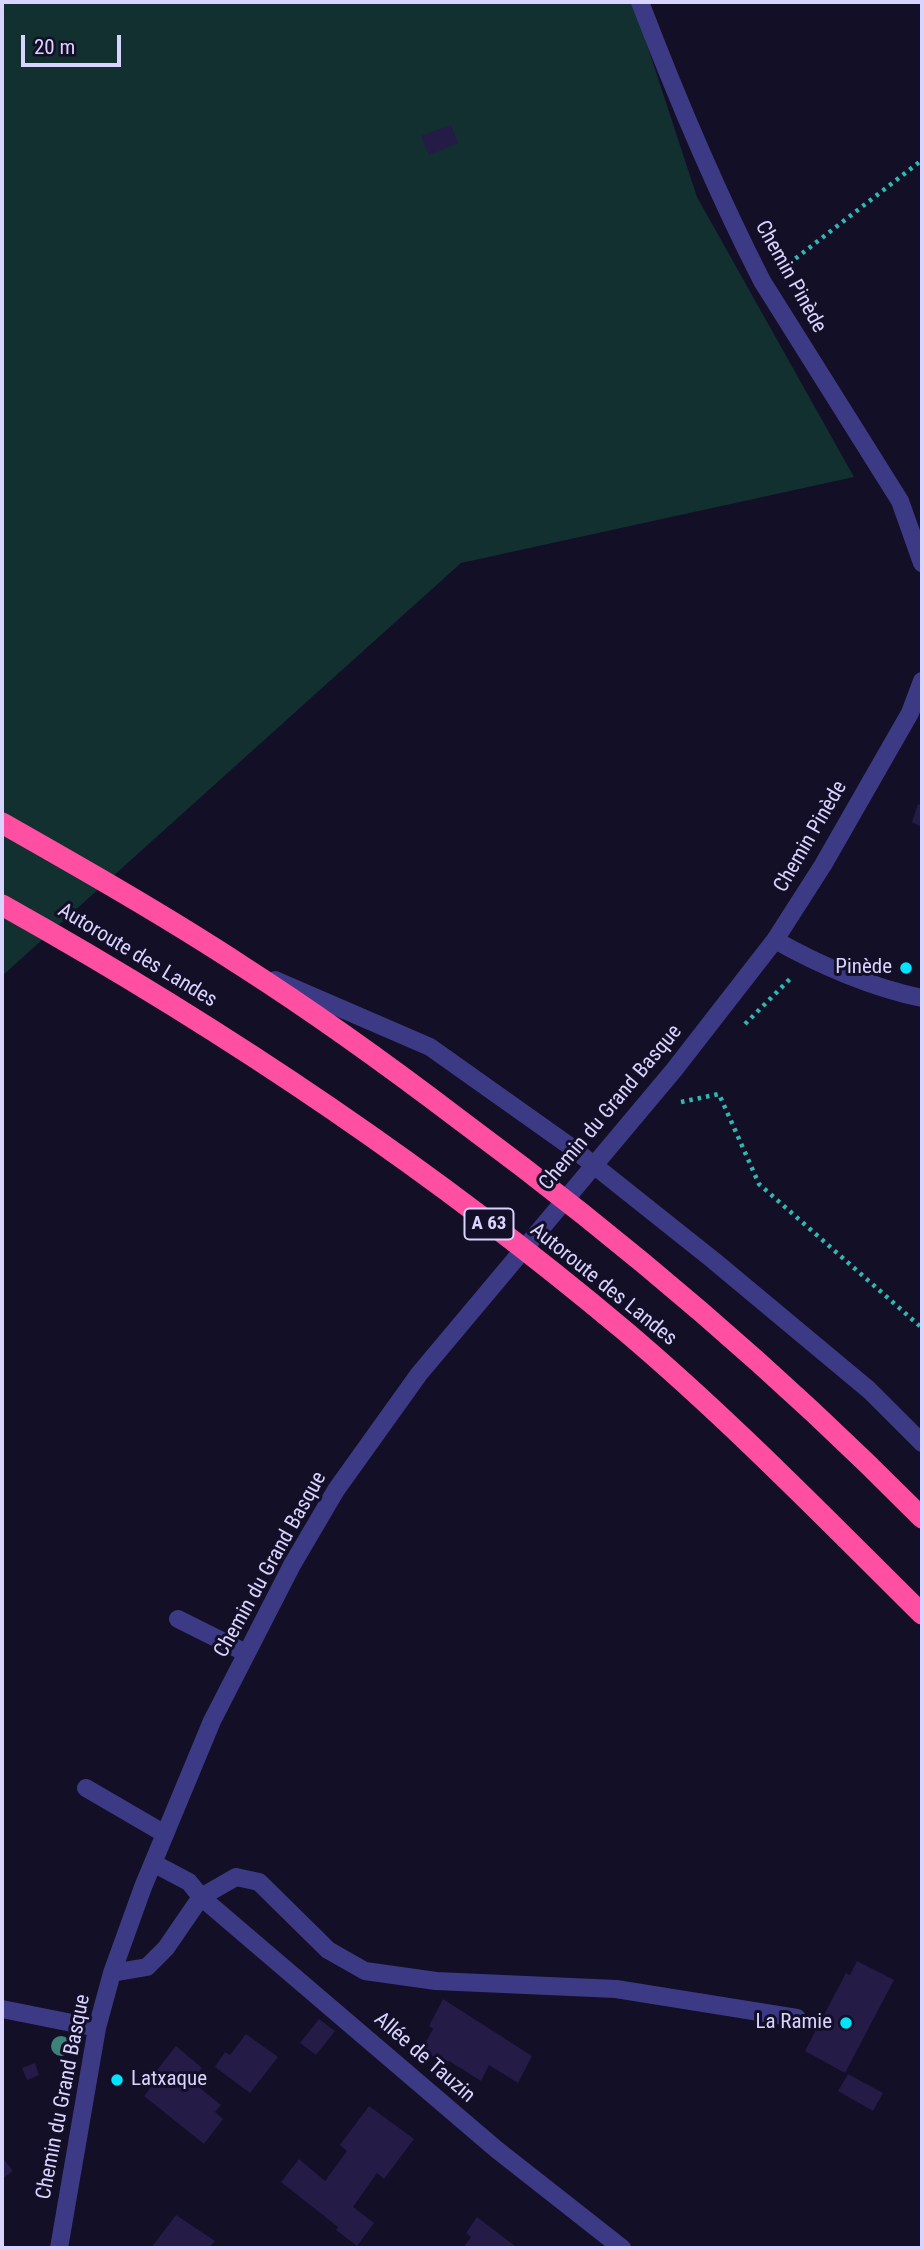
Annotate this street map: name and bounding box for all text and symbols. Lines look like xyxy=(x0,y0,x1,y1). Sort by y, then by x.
scale bar xyxy=(24,21,124,65)
text: 20 m xyxy=(34,35,75,59)
street label: Chemin Pinède xyxy=(749,217,831,337)
street label: Chemin Pinède xyxy=(769,777,853,897)
street label: Autoroute des Landes xyxy=(53,899,221,1013)
place label: Pinède xyxy=(835,955,892,981)
marker: Pinède xyxy=(898,960,914,976)
street label: Chemin du Grand Basque xyxy=(534,1020,688,1196)
road number: A 63 xyxy=(464,1208,514,1240)
street label: Autoroute des Landes xyxy=(525,1218,681,1352)
street label: Chemin du Grand Basque xyxy=(209,1468,333,1662)
street label: Chemin du Grand Basque xyxy=(32,1992,96,2202)
street label: Allée de Tauzin xyxy=(368,2007,480,2109)
place label: La Ramie xyxy=(755,2010,832,2036)
marker: La Ramie xyxy=(838,2015,854,2031)
place label: Latxaque xyxy=(131,2067,207,2093)
marker: Latxaque xyxy=(109,2072,125,2088)

